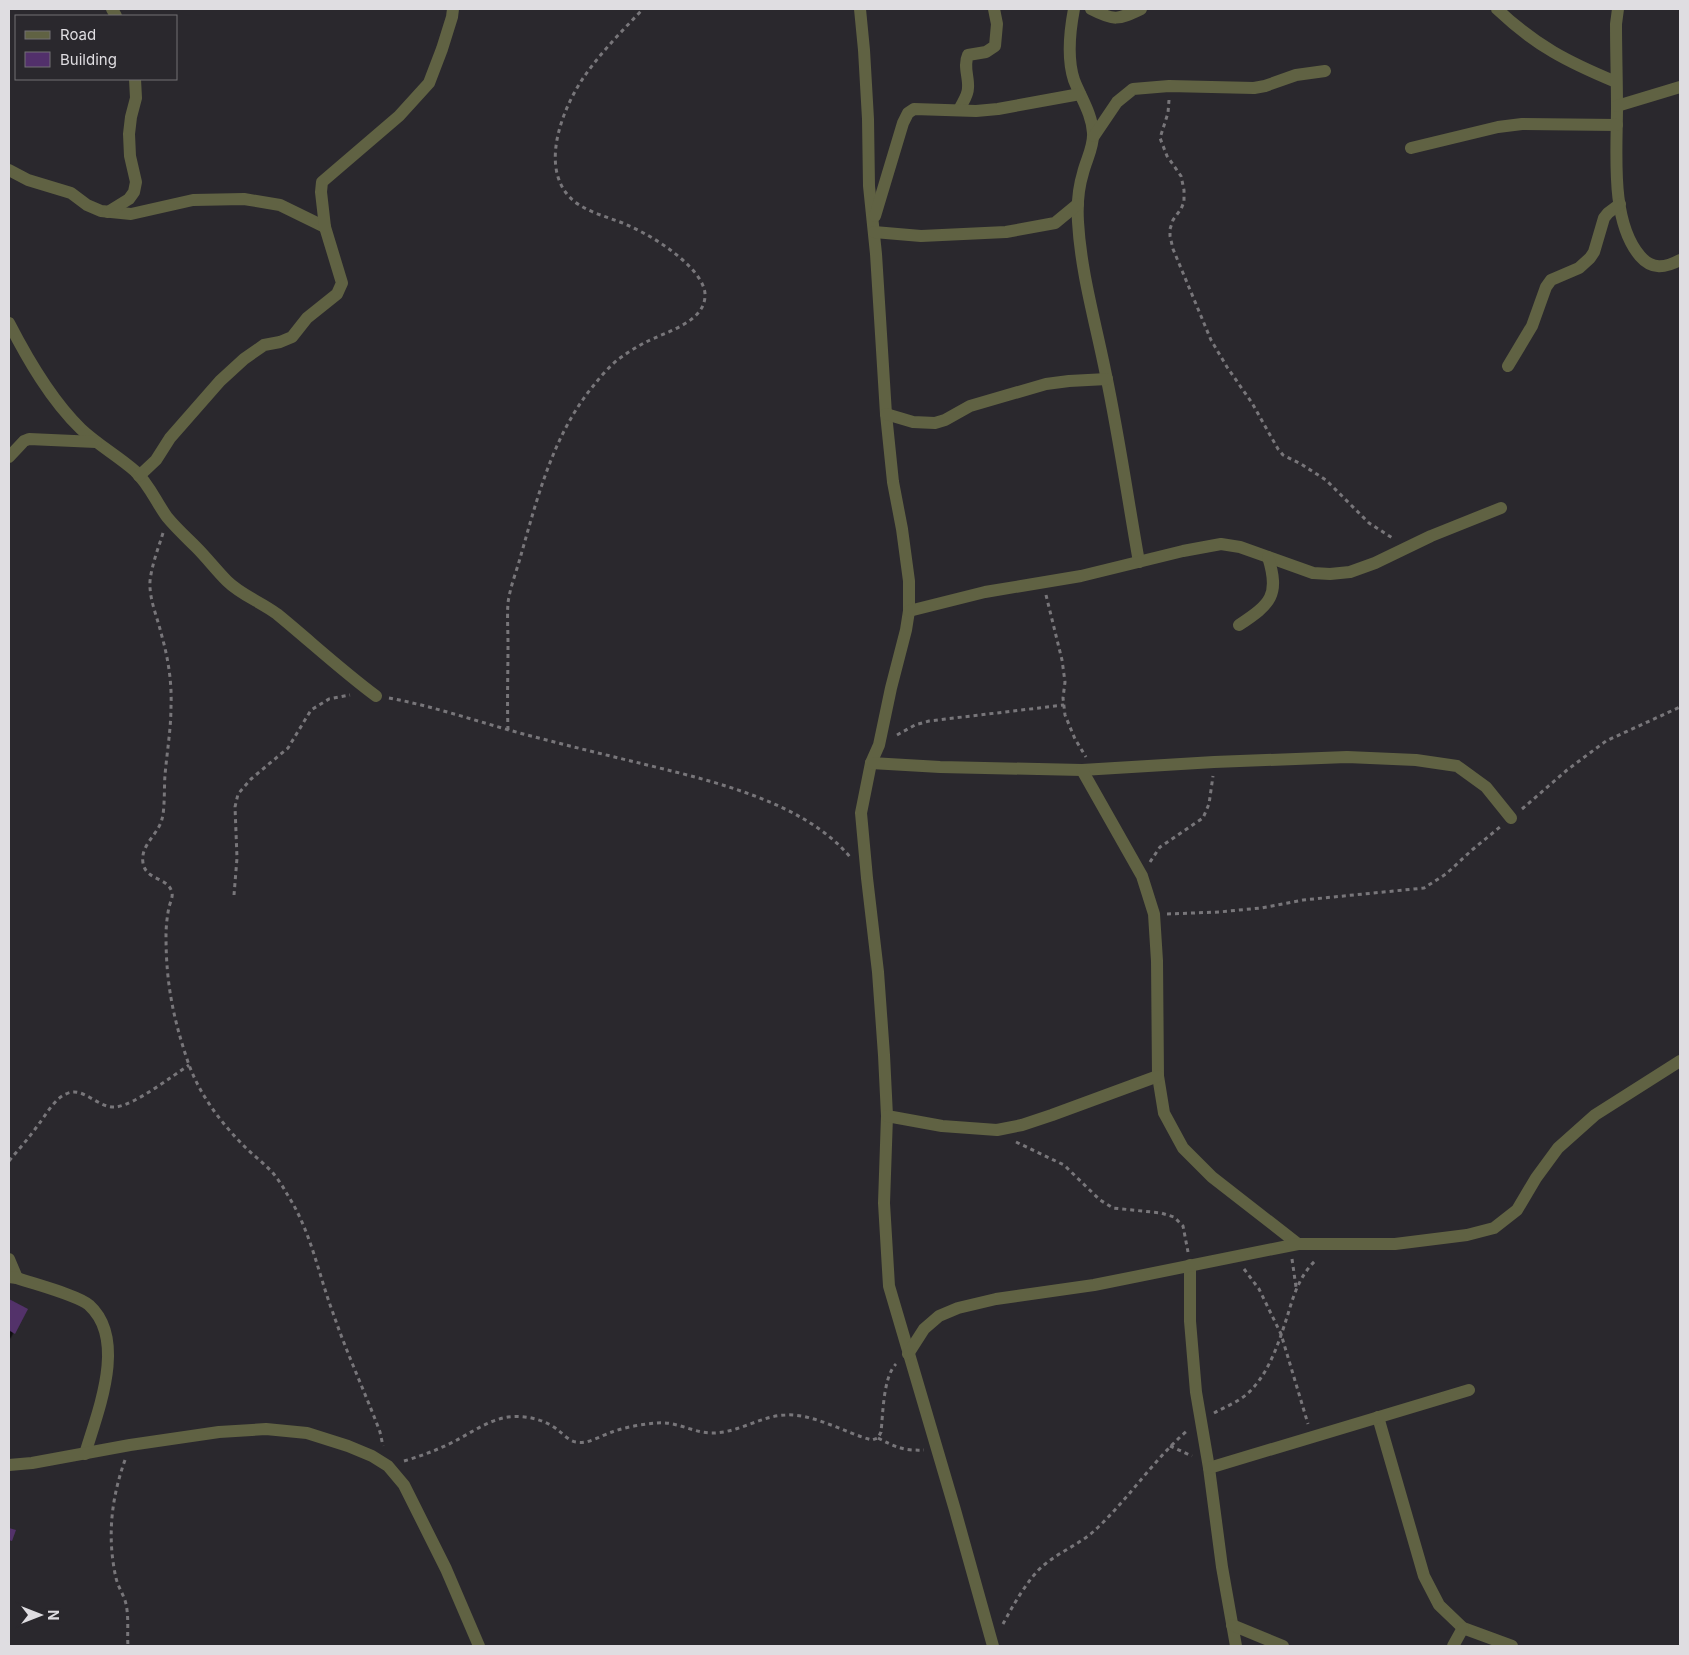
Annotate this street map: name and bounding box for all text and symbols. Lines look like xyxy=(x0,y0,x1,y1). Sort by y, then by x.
legend xyxy=(15,15,178,80)
text: Road xyxy=(60,25,96,44)
text: Building xyxy=(60,50,117,69)
north arrow xyxy=(15,1590,65,1640)
text: N xyxy=(45,1610,62,1620)

